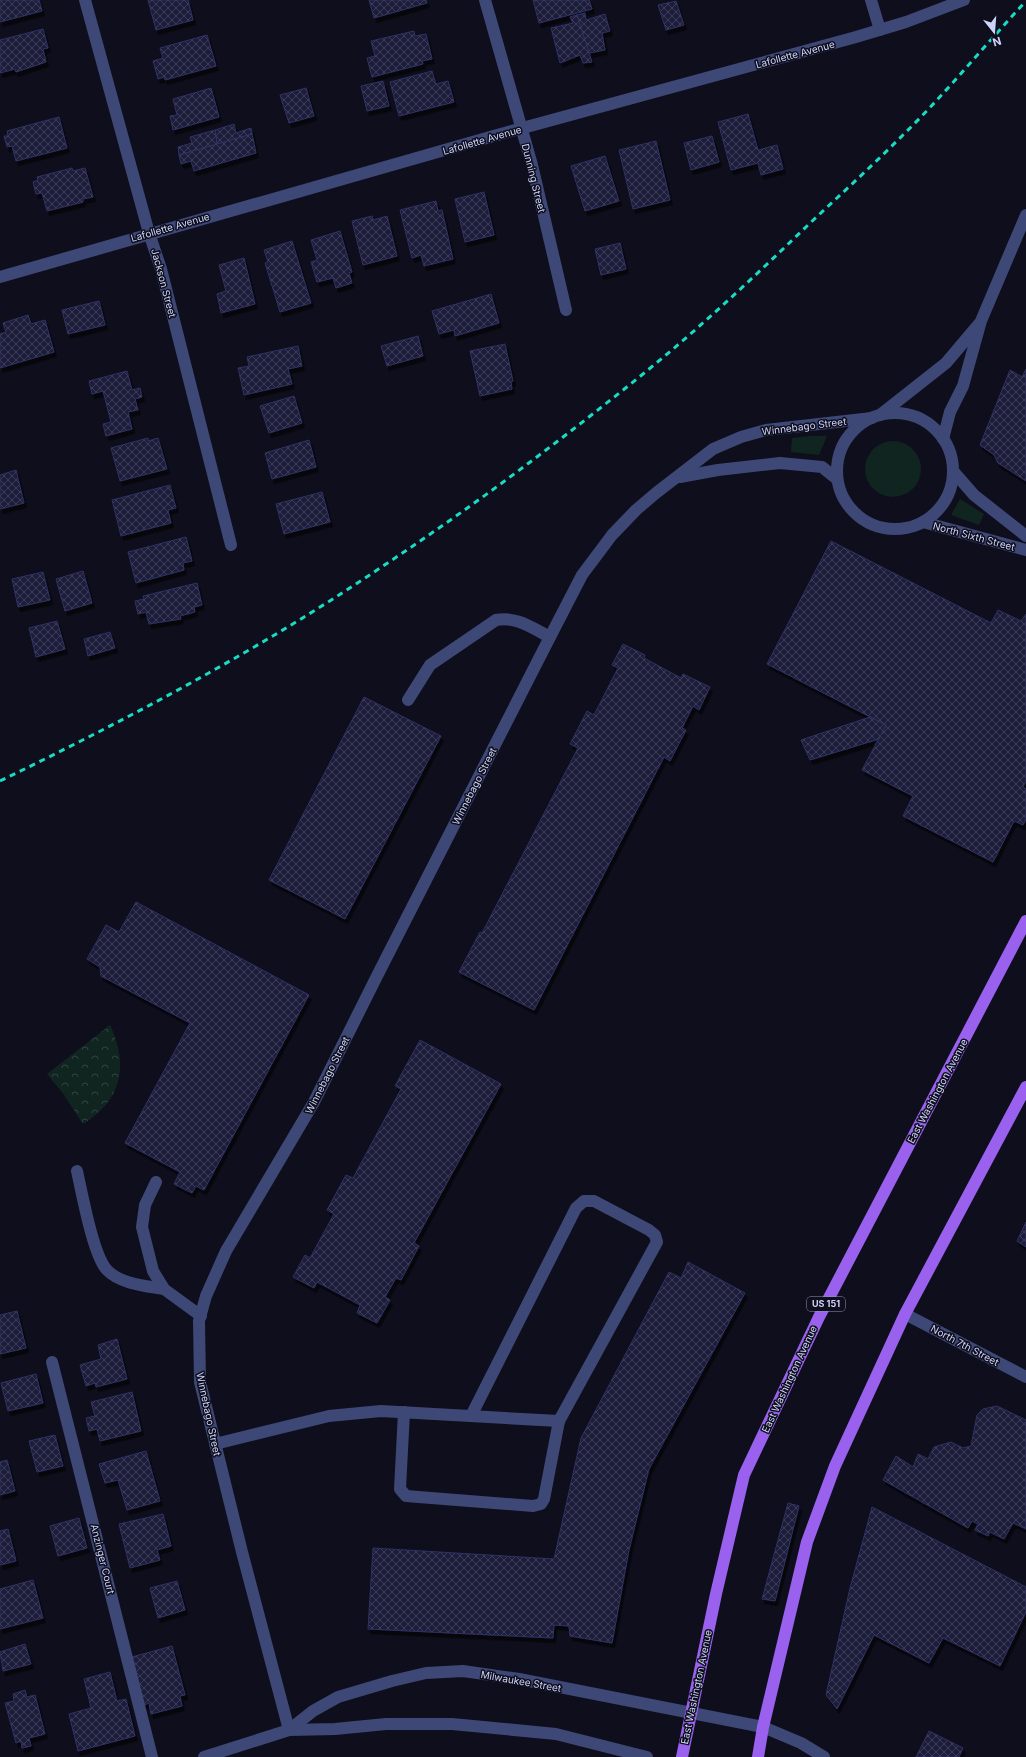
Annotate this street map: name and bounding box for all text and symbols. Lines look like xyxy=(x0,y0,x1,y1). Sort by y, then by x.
north arrow xyxy=(974,12,1014,52)
text: N xyxy=(991,34,1003,49)
street label: Lafollette Avenue xyxy=(754,38,836,70)
street label: Lafollette Avenue xyxy=(441,123,523,157)
street label: Dunning Street xyxy=(520,142,549,214)
street label: Lafollette Avenue xyxy=(129,210,211,244)
street label: Jackson Street xyxy=(149,247,179,319)
street label: Winnebago Street xyxy=(761,415,848,437)
street label: North Sixth Street xyxy=(932,519,1017,553)
street label: Winnebago Street xyxy=(449,745,499,827)
street label: Winnebago Street xyxy=(302,1034,352,1116)
street label: East Washington Avenue xyxy=(904,1037,970,1145)
road number: US 151 xyxy=(807,1297,845,1311)
street label: North 7th Street xyxy=(929,1322,1002,1368)
street label: East Washington Avenue xyxy=(759,1323,819,1434)
street label: Winnebago Street xyxy=(194,1371,224,1457)
street label: Anzinger Court xyxy=(89,1523,118,1596)
street label: East Washington Avenue xyxy=(678,1629,714,1745)
street label: Milwaukee Street xyxy=(480,1668,563,1694)

